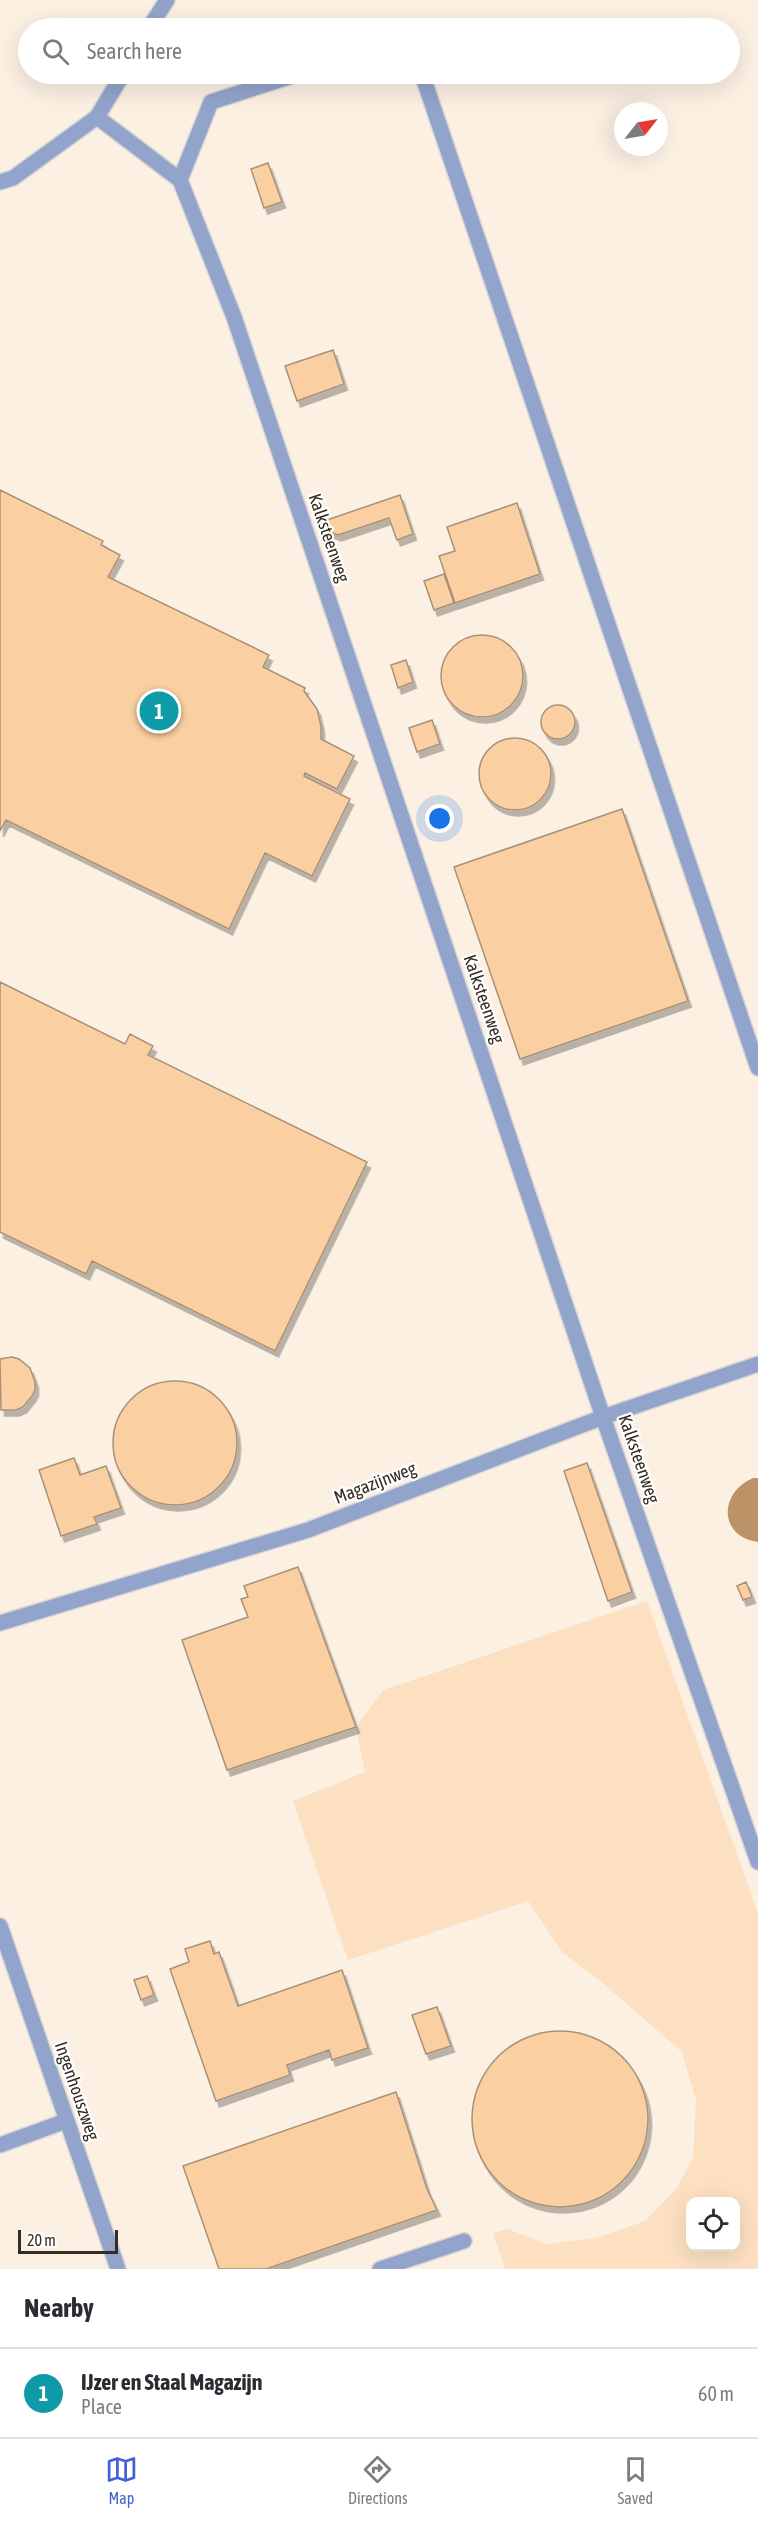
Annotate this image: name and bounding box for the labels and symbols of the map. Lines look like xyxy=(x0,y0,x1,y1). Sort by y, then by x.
north arrow xyxy=(614,102,668,156)
street label: Kalksteenweg xyxy=(305,491,355,585)
pin: 1 xyxy=(140,688,178,734)
your location xyxy=(425,804,454,833)
street label: Kalksteenweg xyxy=(460,952,510,1046)
street label: Kalksteenweg xyxy=(615,1412,665,1506)
street label: Magazijnweg xyxy=(331,1457,419,1508)
street label: Ingenhouszweg xyxy=(51,2039,104,2143)
scale bar xyxy=(18,2227,118,2254)

